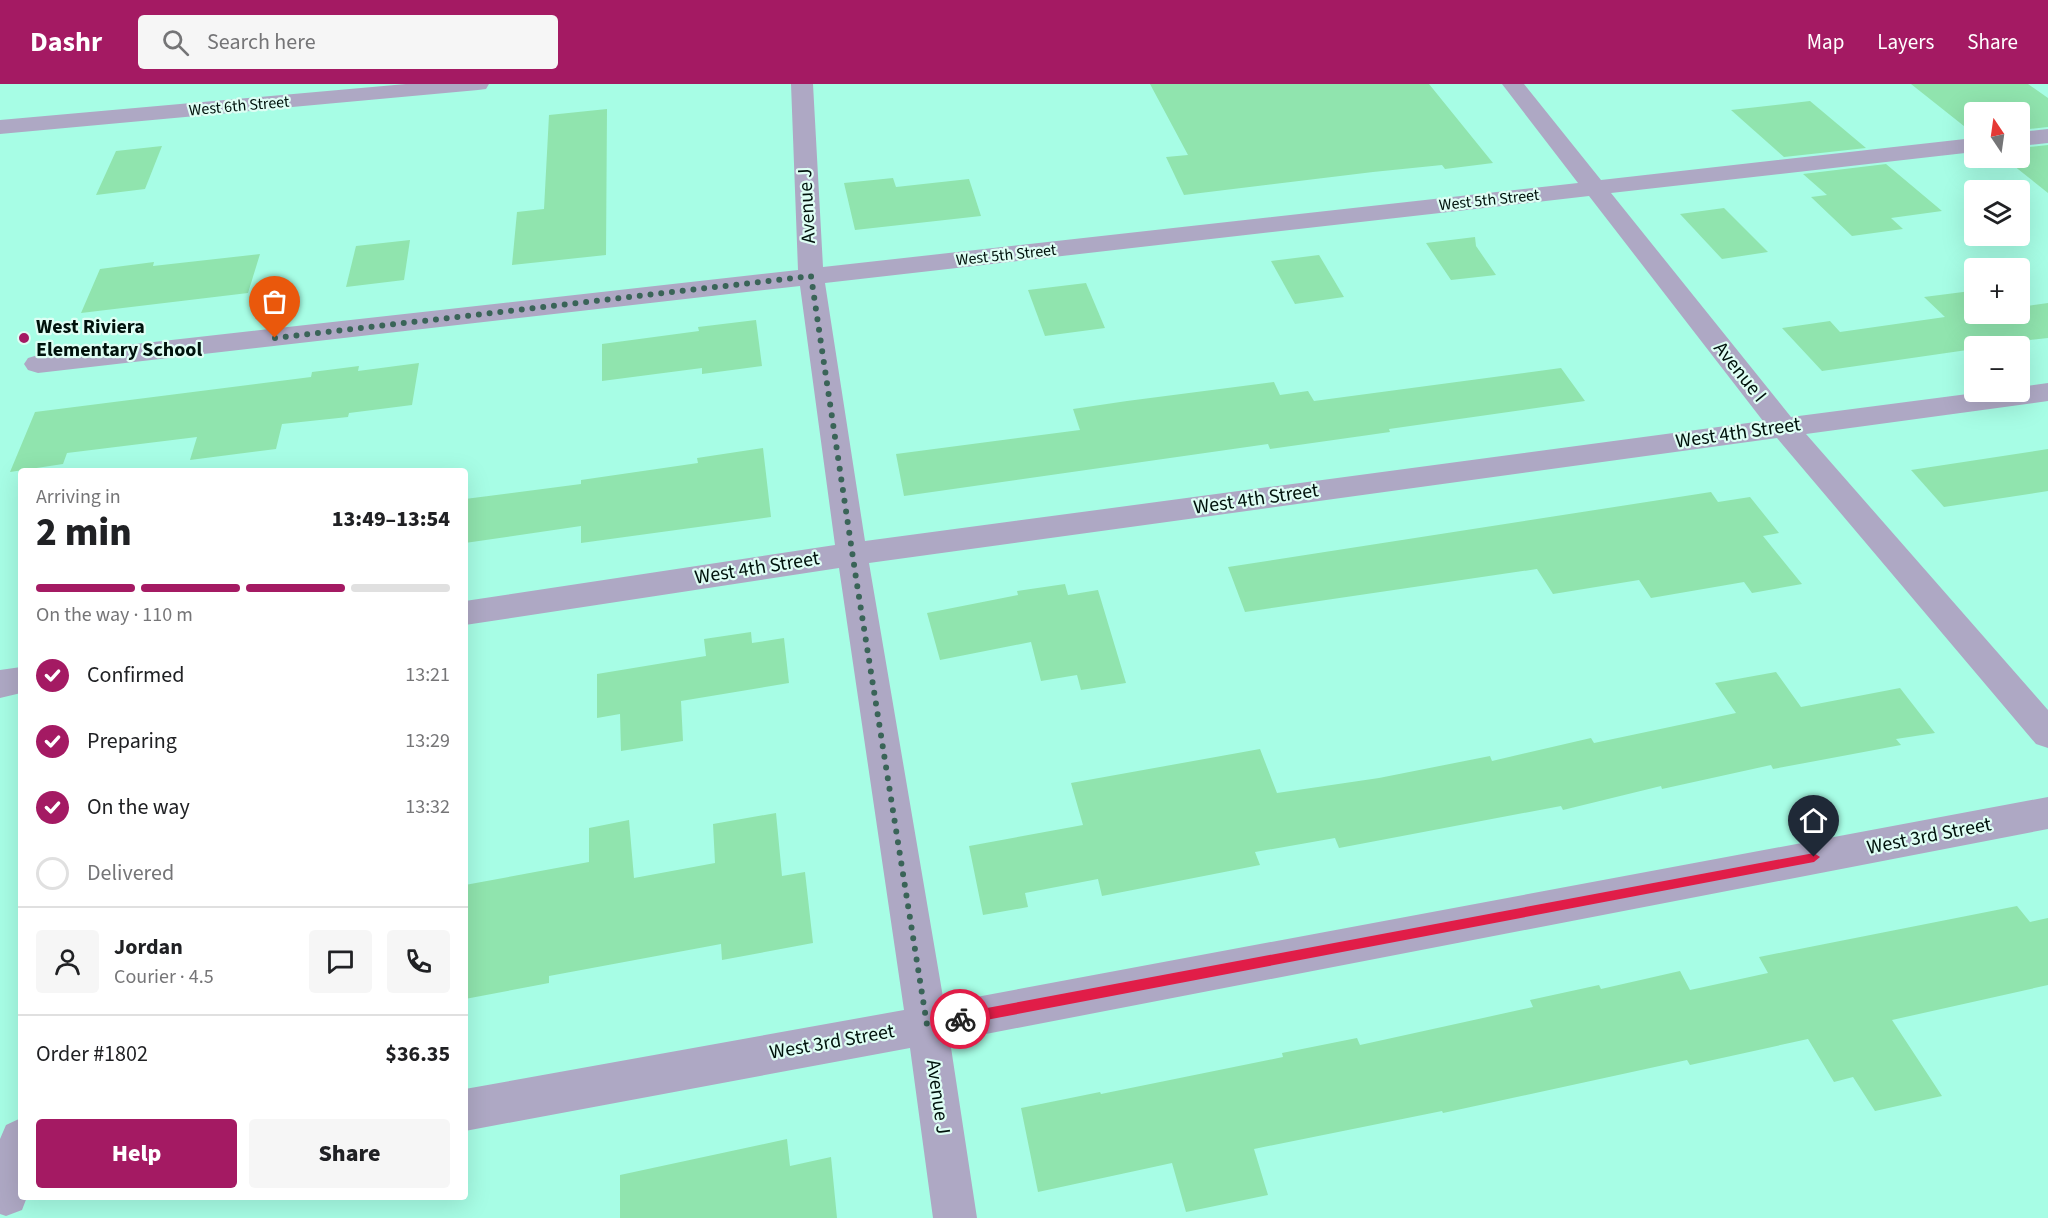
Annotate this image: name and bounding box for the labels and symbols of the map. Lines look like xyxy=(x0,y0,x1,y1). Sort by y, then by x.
street label: West 6th Street xyxy=(188,91,291,121)
north arrow xyxy=(1964,102,2030,168)
street label: Avenue J xyxy=(791,168,823,244)
street label: West 5th Street xyxy=(1438,184,1541,216)
street label: West 5th Street xyxy=(955,239,1058,271)
pin xyxy=(249,276,300,338)
place label: West Riviera Elementary School xyxy=(36,313,202,364)
marker: West Riviera Elementary School xyxy=(17,331,31,345)
street label: Avenue I xyxy=(1707,336,1773,408)
street label: West 4th Street xyxy=(1674,410,1803,456)
street label: West 4th Street xyxy=(1192,476,1321,522)
street label: West 4th Street xyxy=(693,544,822,592)
pin xyxy=(1788,795,1839,857)
street label: West 3rd Street xyxy=(1864,810,1994,862)
courier xyxy=(930,989,990,1049)
street label: West 3rd Street xyxy=(767,1017,897,1067)
street label: Avenue J xyxy=(919,1058,957,1136)

